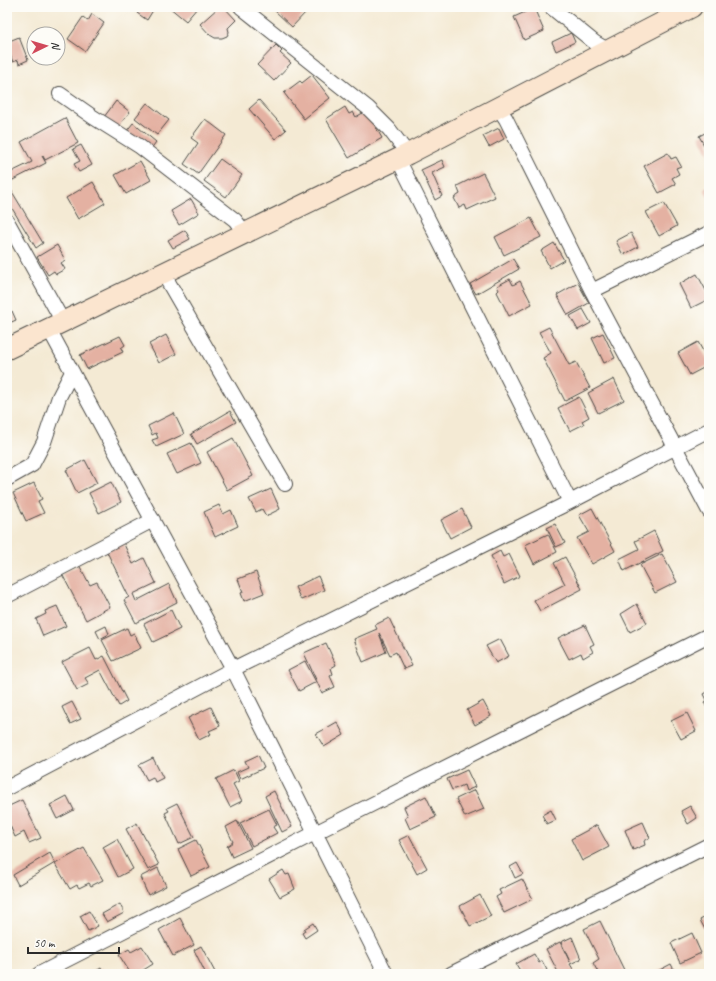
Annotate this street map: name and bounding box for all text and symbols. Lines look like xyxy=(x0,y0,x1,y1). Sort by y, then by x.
north arrow xyxy=(26,26,66,66)
text: N xyxy=(49,41,63,51)
scale bar xyxy=(28,929,119,955)
text: 50 m xyxy=(34,935,56,951)

